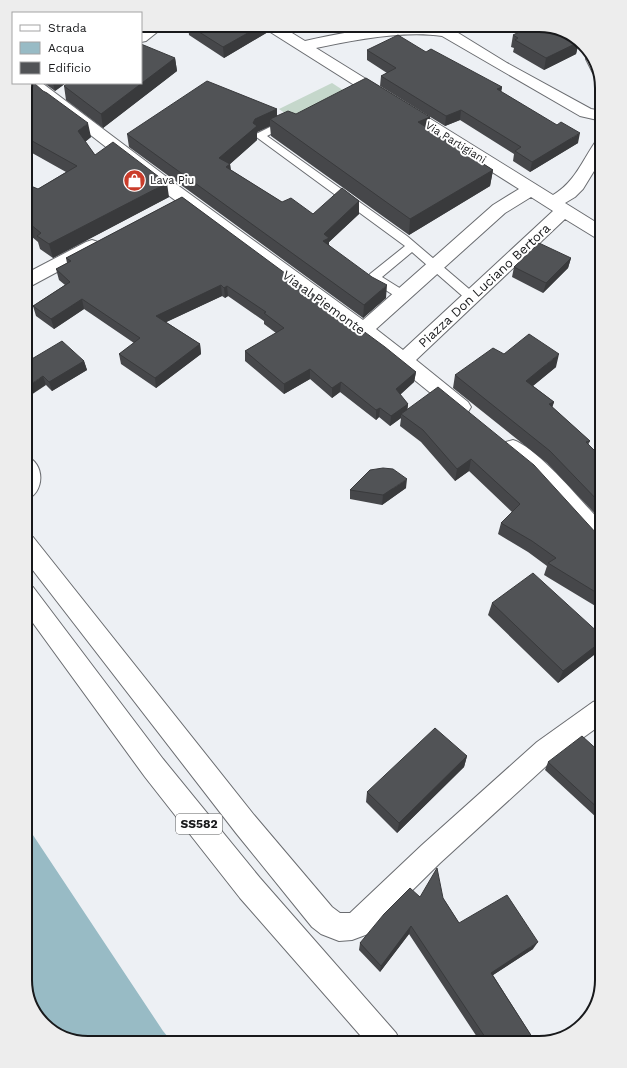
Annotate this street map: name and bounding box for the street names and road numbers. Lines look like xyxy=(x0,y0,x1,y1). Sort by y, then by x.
street label: Via Partigiani xyxy=(423,119,489,166)
street label: Piazza Don Luciano Bertora xyxy=(415,220,554,350)
street label: Via al Piemonte xyxy=(279,267,368,337)
road number: SS582 xyxy=(176,814,222,834)

